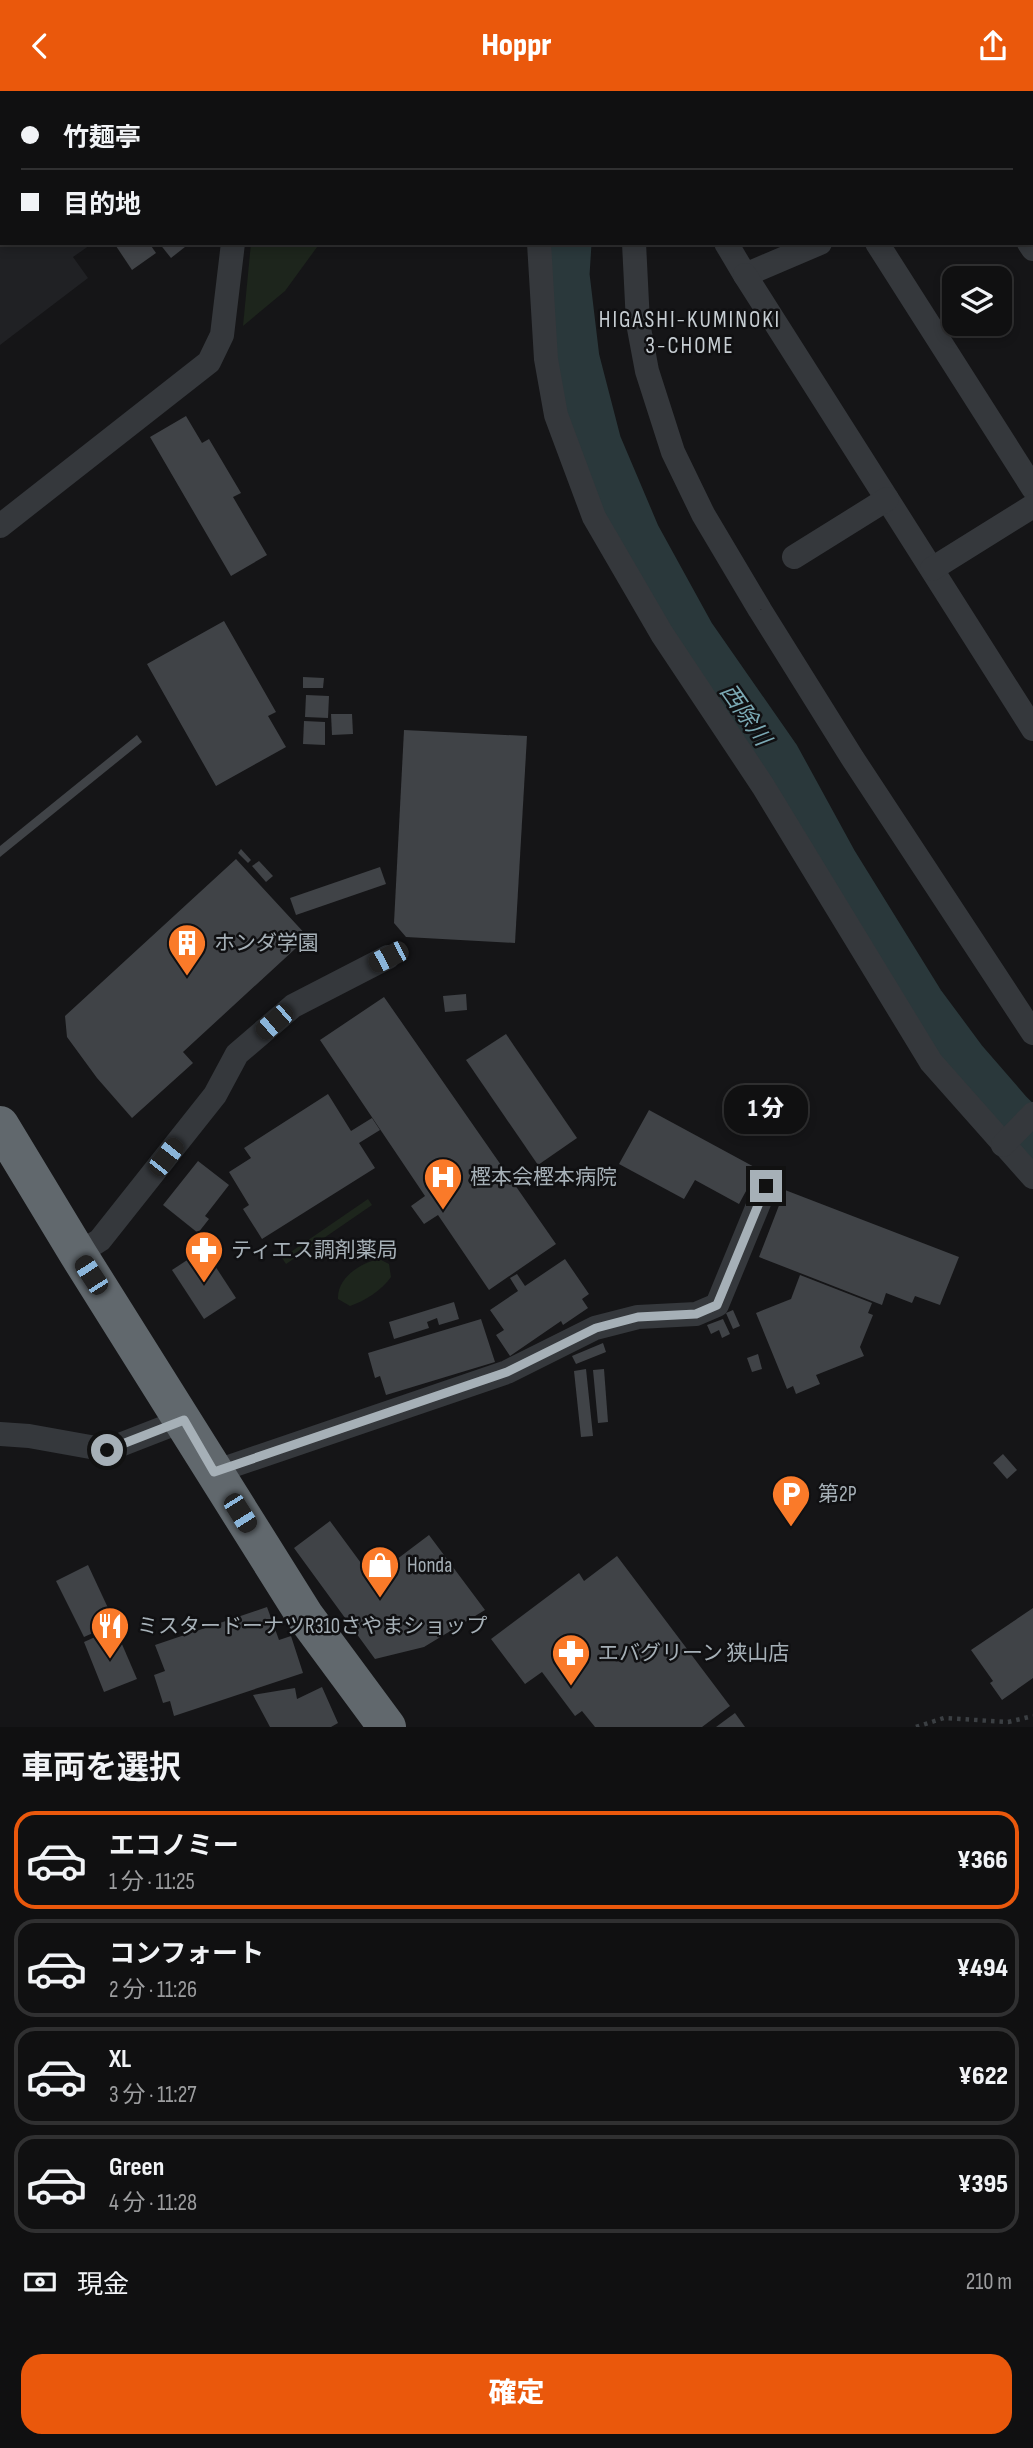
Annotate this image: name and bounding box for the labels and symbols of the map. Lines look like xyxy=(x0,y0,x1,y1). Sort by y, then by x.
district label: HIGASHI-KUMINOKI 3-CHOME xyxy=(599,306,781,360)
water label: 西除川 xyxy=(714,679,778,754)
building icon: ホンダ学園 xyxy=(166,922,208,977)
place label: ホンダ学園 xyxy=(214,931,319,956)
car xyxy=(365,938,412,976)
car xyxy=(252,1000,297,1044)
callout: 1 分 xyxy=(724,1084,808,1133)
car xyxy=(145,1134,188,1180)
hospital icon: 樫本会樫本病院 xyxy=(422,1156,464,1211)
place label: 樫本会樫本病院 xyxy=(470,1165,617,1190)
route end xyxy=(750,1170,782,1202)
pharmacy icon: ティエス調剤薬局 xyxy=(183,1229,225,1284)
place label: ティエス調剤薬局 xyxy=(231,1238,398,1263)
car xyxy=(71,1252,112,1298)
route start xyxy=(91,1434,123,1466)
parking icon: 第2P xyxy=(770,1473,812,1528)
place label: 第2P xyxy=(818,1482,857,1507)
car xyxy=(220,1490,261,1536)
shop icon: Honda xyxy=(359,1544,401,1599)
place label: Honda xyxy=(407,1553,452,1578)
restaurant icon: ミスタードーナツR310さやまショップ xyxy=(89,1605,131,1660)
place label: ミスタードーナツR310さやまショップ xyxy=(137,1614,487,1639)
pharmacy icon: エバグリーン 狭山店 xyxy=(550,1632,592,1687)
place label: エバグリーン 狭山店 xyxy=(598,1641,789,1666)

